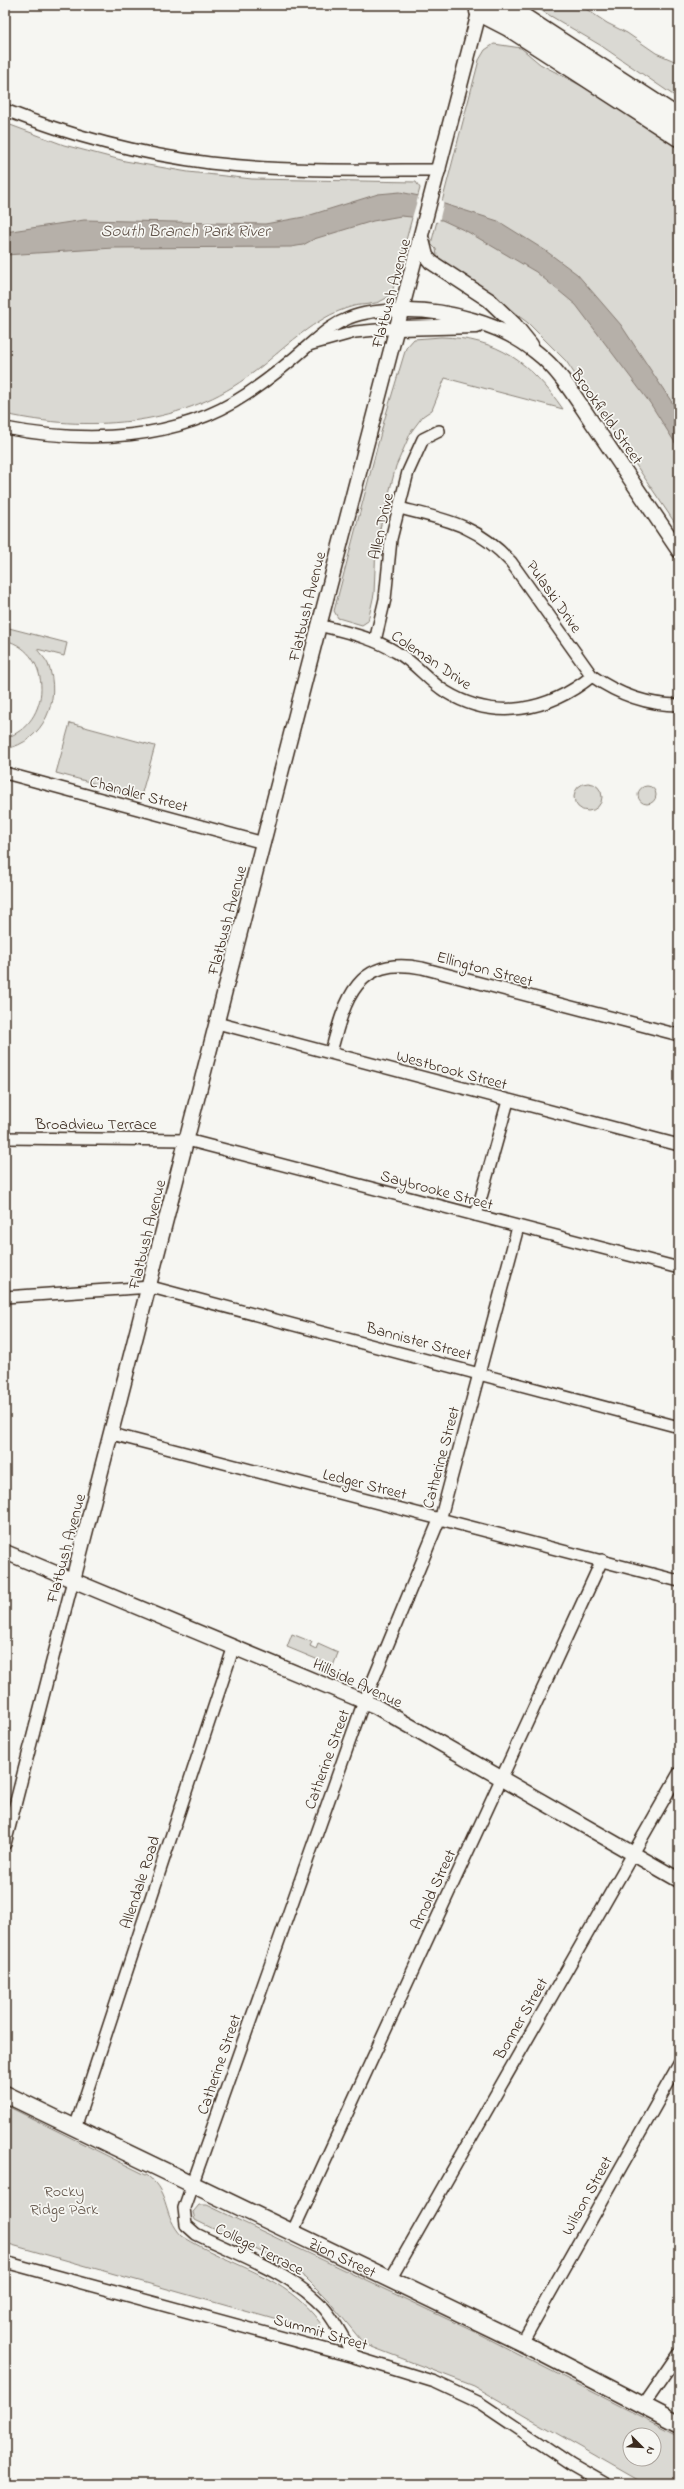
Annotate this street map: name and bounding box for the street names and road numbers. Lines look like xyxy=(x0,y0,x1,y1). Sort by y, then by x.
street label: Flatbush Avenue xyxy=(366,235,418,352)
street label: Brookfield Street xyxy=(564,363,649,471)
street label: Allen Drive xyxy=(363,490,401,562)
street label: Flatbush Avenue xyxy=(282,548,333,665)
street label: Pulaski Drive xyxy=(519,556,588,639)
street label: Coleman Drive xyxy=(386,625,477,697)
street label: Chandler Street xyxy=(87,770,191,820)
street label: Flatbush Avenue xyxy=(202,862,254,979)
street label: Ellington Street xyxy=(434,946,536,994)
street label: Westbrook Street xyxy=(393,1045,510,1097)
street label: Broadview Terrace xyxy=(34,1113,158,1137)
street label: Saybrooke Street xyxy=(377,1164,496,1218)
street label: Flatbush Avenue xyxy=(122,1176,173,1293)
street label: Bannister Street xyxy=(362,1316,474,1368)
street label: Catherine Street xyxy=(417,1403,467,1511)
street label: Ledger Street xyxy=(320,1463,410,1507)
street label: Flatbush Avenue xyxy=(41,1490,93,1607)
street label: Hillside Avenue xyxy=(308,1653,407,1715)
street label: Catherine Street xyxy=(299,1706,357,1813)
street label: Allendale Road xyxy=(115,1833,167,1932)
street label: Arnold Street xyxy=(405,1845,463,1934)
street label: Bonner Street xyxy=(488,1973,555,2065)
street label: Catherine Street xyxy=(191,2011,248,2118)
street label: Wilson Street xyxy=(556,2151,620,2240)
street label: College Terrace xyxy=(211,2217,308,2283)
street label: Zion Street xyxy=(304,2232,380,2285)
street label: Summit Street xyxy=(271,2308,371,2358)

